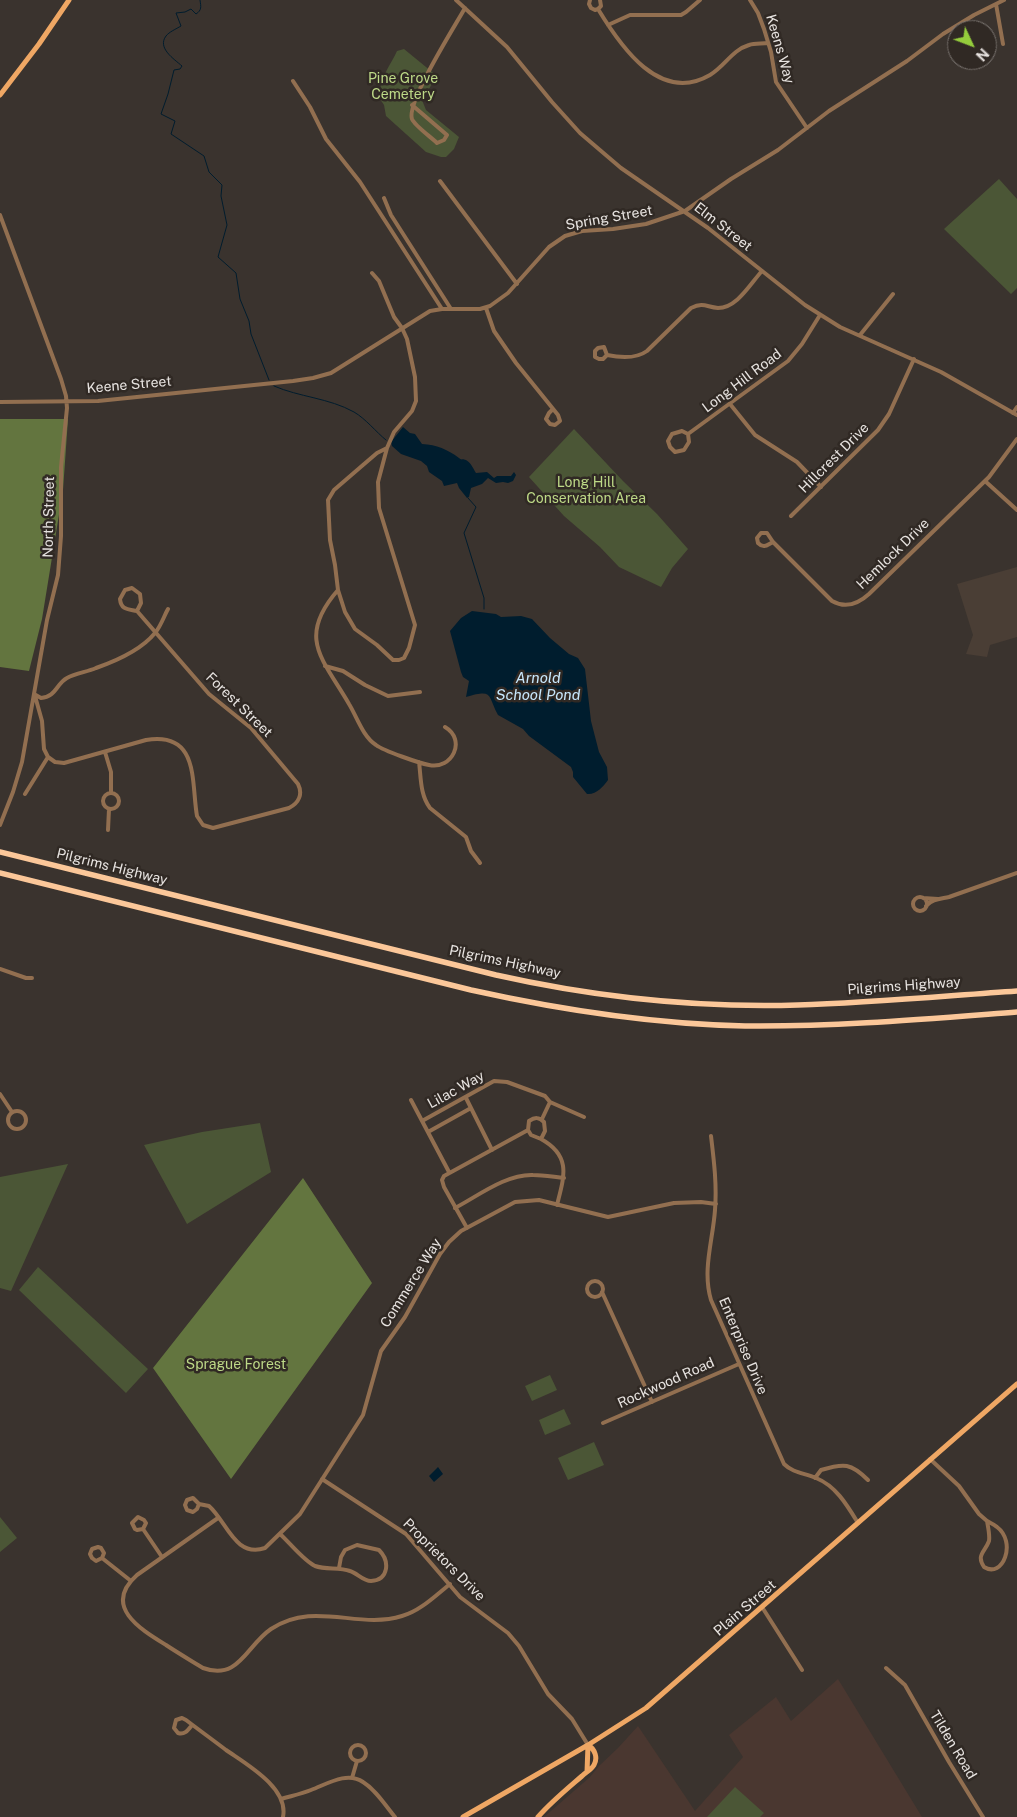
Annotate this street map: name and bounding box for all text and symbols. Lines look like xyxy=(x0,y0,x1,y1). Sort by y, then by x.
street label: Keens Way xyxy=(762,12,798,86)
north arrow xyxy=(947,20,997,70)
text: N xyxy=(973,45,992,64)
park label: Pine Grove Cemetery xyxy=(368,71,438,104)
street label: Elm Street xyxy=(691,199,755,255)
street label: Spring Street xyxy=(564,202,654,234)
street label: Long Hill Road xyxy=(699,346,785,416)
street label: Keene Street xyxy=(86,373,172,397)
street label: Hillcrest Drive xyxy=(795,419,873,497)
park label: Long Hill Conservation Area xyxy=(526,475,646,508)
street label: North Street xyxy=(40,476,58,558)
street label: Hemlock Drive xyxy=(853,515,933,593)
street label: Forest Street xyxy=(202,669,276,741)
water label: Arnold School Pond xyxy=(496,669,580,704)
street label: Pilgrims Highway xyxy=(55,845,169,889)
street label: Pilgrims Highway xyxy=(448,942,562,982)
street label: Pilgrims Highway xyxy=(847,974,961,998)
street label: Lilac Way xyxy=(425,1068,487,1112)
street label: Commerce Way xyxy=(377,1235,445,1331)
street label: Enterprise Drive xyxy=(715,1295,771,1397)
street label: Rockwood Road xyxy=(615,1354,717,1412)
park label: Sprague Forest xyxy=(186,1357,286,1373)
street label: Proprietors Drive xyxy=(399,1515,489,1605)
street label: Plain Street xyxy=(711,1576,779,1640)
street label: Tilden Road xyxy=(926,1708,980,1782)

